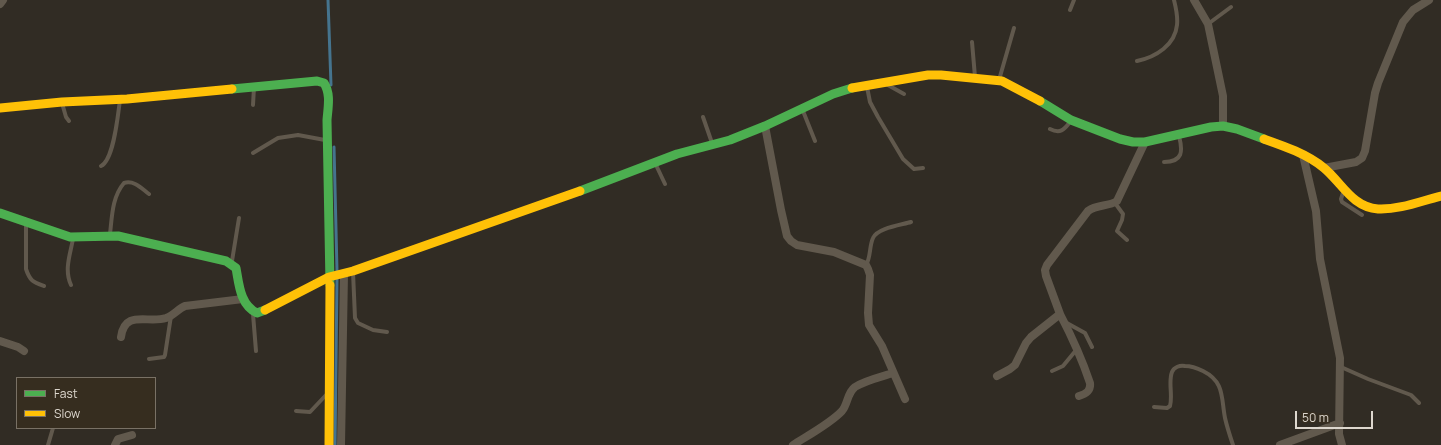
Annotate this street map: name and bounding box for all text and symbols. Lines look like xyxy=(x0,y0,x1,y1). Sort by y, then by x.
legend xyxy=(16,377,156,429)
text: Fast xyxy=(54,385,78,402)
scale bar xyxy=(1297,403,1375,429)
text: Slow xyxy=(54,405,80,422)
text: 50 m xyxy=(1302,409,1329,426)

